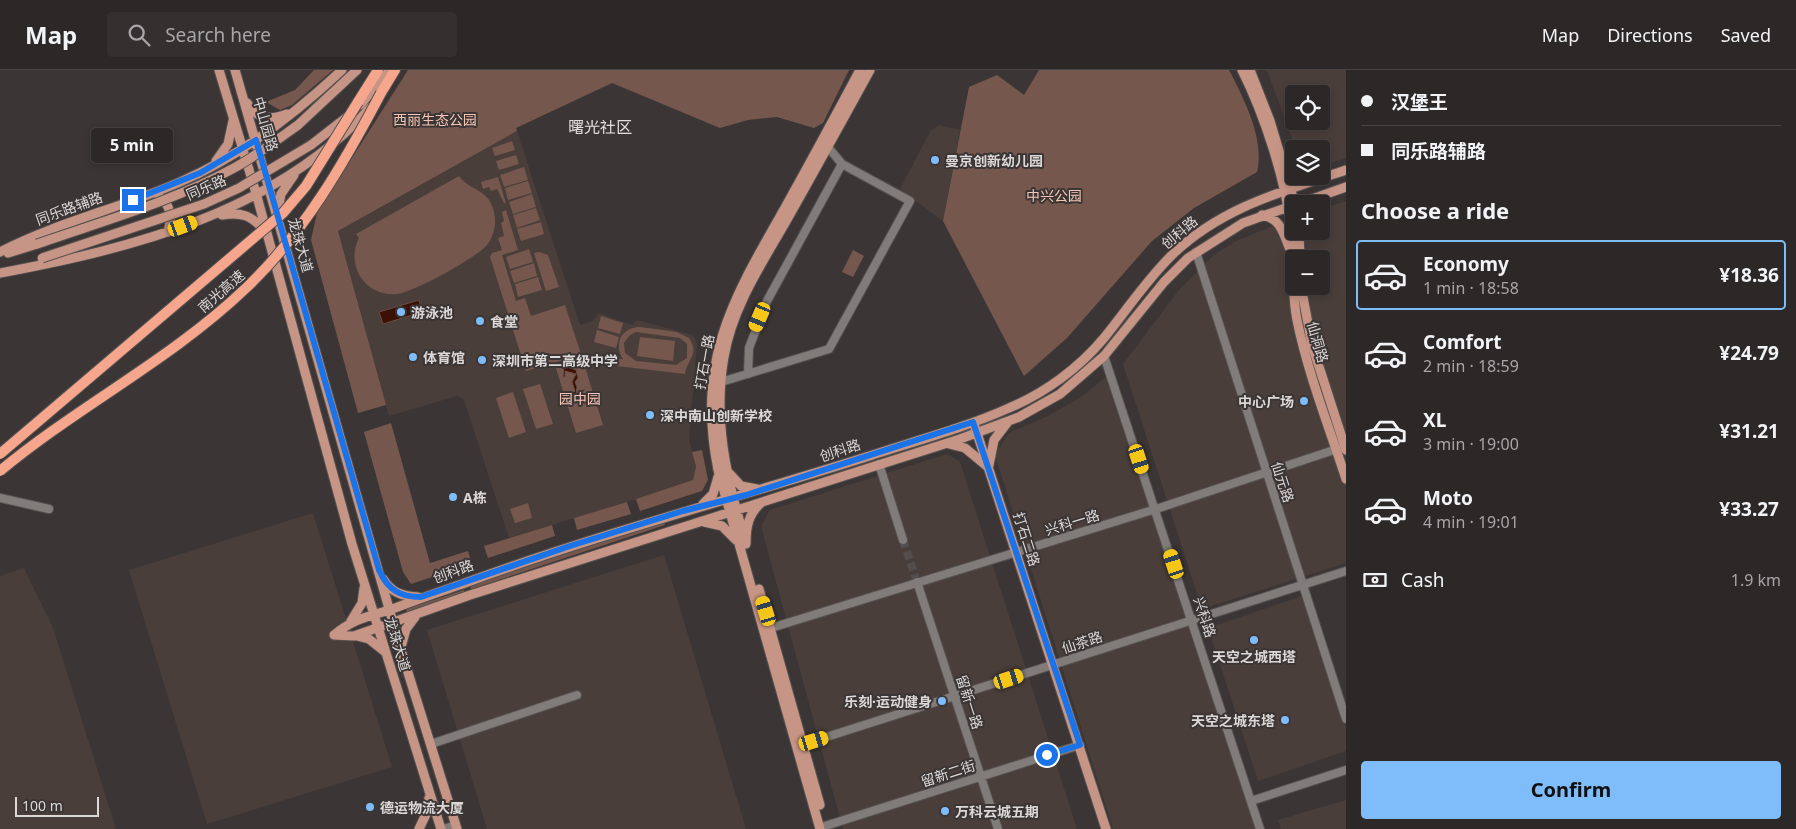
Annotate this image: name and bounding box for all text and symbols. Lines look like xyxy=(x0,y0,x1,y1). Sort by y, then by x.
search box xyxy=(107,12,457,57)
text: Map xyxy=(25,18,77,51)
icon: search xyxy=(125,21,153,49)
text: Search here xyxy=(165,22,271,48)
text: Map xyxy=(1542,23,1579,47)
text: Directions xyxy=(1607,23,1693,47)
text: Saved xyxy=(1721,23,1771,47)
map controls xyxy=(1285,85,1330,295)
button: locate xyxy=(1285,85,1330,130)
text: 汉堡王 xyxy=(1391,89,1448,115)
street label: 中山园路 xyxy=(249,94,283,154)
park label: 西丽生态公园 xyxy=(393,110,477,129)
district label: 曙光社区 xyxy=(568,116,632,138)
callout: 5 min xyxy=(92,128,174,162)
text: 5 min xyxy=(110,134,154,156)
text: 同乐路辅路 xyxy=(1391,138,1486,164)
button: layers xyxy=(1285,140,1330,185)
place label: 曼京创新幼儿园 xyxy=(945,151,1043,170)
marker: 曼京创新幼儿园 xyxy=(929,154,941,166)
street label: 同乐路 xyxy=(183,170,229,204)
park label: 中兴公园 xyxy=(1026,186,1082,205)
street label: 同乐路辅路 xyxy=(33,187,105,229)
route end xyxy=(122,189,144,211)
button: + xyxy=(1285,195,1330,240)
text: Choose a ride xyxy=(1361,195,1509,225)
street label: 创科路 xyxy=(1157,211,1201,253)
car xyxy=(166,214,199,238)
street label: 龙珠大道 xyxy=(284,215,318,275)
button: − xyxy=(1285,250,1330,295)
text: Economy xyxy=(1423,251,1509,277)
icon: car xyxy=(1363,253,1408,298)
text: ¥18.36 xyxy=(1719,262,1779,288)
street label: 南光高速 xyxy=(194,265,248,317)
text: 1 min · 18:58 xyxy=(1423,277,1519,299)
car xyxy=(747,300,772,334)
place label: 游泳池 xyxy=(411,303,453,322)
marker: 游泳池 xyxy=(395,306,407,318)
place label: 食堂 xyxy=(490,312,518,331)
marker: 食堂 xyxy=(474,315,486,327)
street label: 仙洞路 xyxy=(1303,319,1333,365)
text: Comfort xyxy=(1423,329,1502,355)
icon: car xyxy=(1363,331,1408,376)
street label: 打石一路 xyxy=(690,333,718,391)
text: ¥24.79 xyxy=(1719,340,1779,366)
place label: 体育馆 xyxy=(423,348,465,367)
marker: 体育馆 xyxy=(407,351,419,363)
place label: 深圳市第二高级中学 xyxy=(492,351,618,370)
marker: 深圳市第二高级中学 xyxy=(476,354,488,366)
text: 2 min · 18:59 xyxy=(1423,355,1519,377)
park label: 园中园 xyxy=(559,389,601,408)
place label: 中心广场 xyxy=(1238,392,1294,411)
marker: 中心广场 xyxy=(1298,395,1310,407)
place label: 深中南山创新学校 xyxy=(660,406,772,425)
text: XL xyxy=(1423,407,1446,433)
marker: 深中南山创新学校 xyxy=(644,409,656,421)
icon: car xyxy=(1363,409,1408,454)
text: ¥31.21 xyxy=(1719,418,1779,444)
text: 3 min · 19:00 xyxy=(1423,433,1519,455)
street label: 创科路 xyxy=(817,434,863,466)
car xyxy=(1127,442,1150,476)
street label: 仙元路 xyxy=(1267,459,1299,505)
text: Moto xyxy=(1423,485,1473,511)
icon: car xyxy=(1363,487,1408,532)
place label: A栋 xyxy=(463,488,487,507)
marker: A栋 xyxy=(447,491,459,503)
text: ¥33.27 xyxy=(1719,496,1779,522)
street label: 兴科一路 xyxy=(1042,505,1102,539)
street label: 打石二路 xyxy=(1009,509,1045,569)
text: 4 min · 19:01 xyxy=(1423,511,1519,533)
car xyxy=(1162,547,1185,581)
street label: 创科路 xyxy=(430,555,476,587)
icon: cash xyxy=(1361,566,1389,594)
text: Cash xyxy=(1401,567,1445,593)
text: 1.9 km xyxy=(1731,569,1781,591)
car xyxy=(754,594,777,628)
street label: 兴科路 xyxy=(1189,594,1221,640)
street label: 龙珠大道 xyxy=(381,614,415,674)
street label: 仙茶路 xyxy=(1059,626,1105,658)
marker: 天空之城西塔 xyxy=(1248,634,1260,646)
place label: 天空之城西塔 xyxy=(1212,647,1296,666)
car xyxy=(992,667,1025,691)
street label: 留新一路 xyxy=(952,672,988,732)
place label: 乐刻·运动健身 xyxy=(844,692,932,711)
marker: 乐刻·运动健身 xyxy=(936,695,948,707)
place label: 天空之城东塔 xyxy=(1191,711,1275,730)
marker: 天空之城东塔 xyxy=(1279,714,1291,726)
car xyxy=(797,729,830,753)
route start xyxy=(1036,744,1058,766)
street label: 留新二街 xyxy=(918,755,978,791)
button: Confirm xyxy=(1361,761,1781,819)
scale bar xyxy=(15,794,99,817)
text: 100 m xyxy=(22,796,63,815)
place label: 德运物流大厦 xyxy=(380,798,464,817)
marker: 德运物流大厦 xyxy=(364,801,376,813)
place label: 万科云城五期 xyxy=(955,802,1039,821)
marker: 万科云城五期 xyxy=(939,805,951,817)

